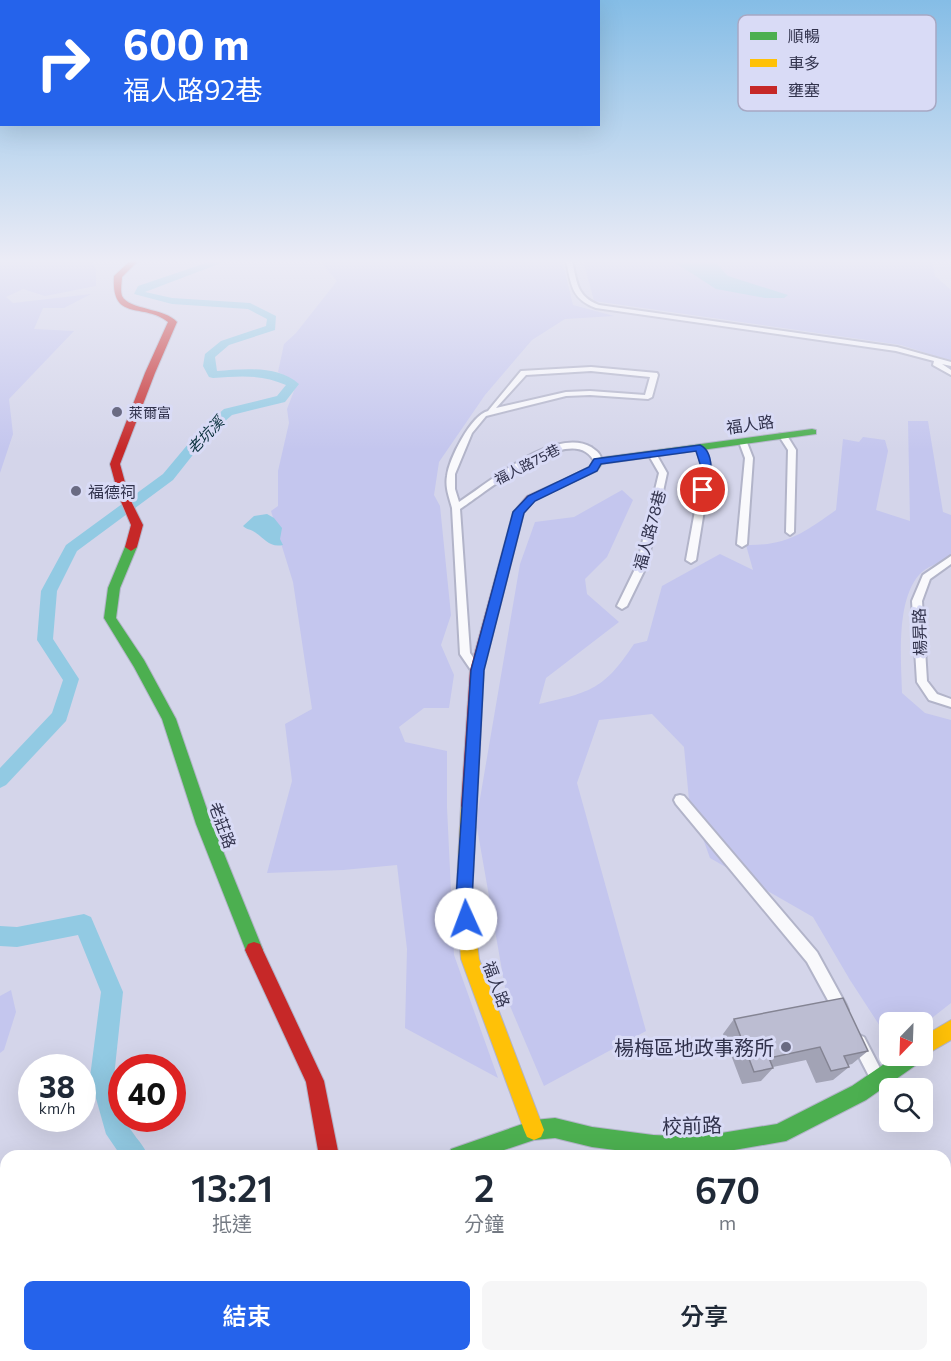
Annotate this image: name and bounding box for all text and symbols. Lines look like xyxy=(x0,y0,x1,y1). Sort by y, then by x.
legend xyxy=(738,15,936,111)
text: 600 m xyxy=(123,17,249,69)
icon: right xyxy=(24,24,102,102)
text: 順暢 xyxy=(788,26,820,45)
text: 車多 xyxy=(788,53,820,72)
text: 福人路92巷 xyxy=(123,73,262,106)
text: 壅塞 xyxy=(788,80,820,99)
place label: 萊爾富 xyxy=(129,404,171,421)
marker: 萊爾富 xyxy=(110,405,124,419)
water label: 老坑溪 xyxy=(183,411,228,457)
street label: 福人路 xyxy=(725,411,775,437)
street label: 福人路75巷 xyxy=(491,440,563,488)
pin xyxy=(677,464,728,515)
icon: arrive xyxy=(686,473,719,506)
place label: 福德祠 xyxy=(88,482,136,501)
marker: 福德祠 xyxy=(69,484,83,498)
street label: 福人路78巷 xyxy=(629,488,669,572)
street label: 楊昇路 xyxy=(909,608,929,656)
street label: 老莊路 xyxy=(206,799,240,851)
position arrow xyxy=(434,887,498,951)
street label: 福人路 xyxy=(480,958,514,1010)
north arrow xyxy=(879,1012,933,1066)
map controls xyxy=(879,1012,933,1132)
place label: 楊梅區地政事務所 xyxy=(614,1035,774,1059)
marker: 楊梅區地政事務所 xyxy=(779,1040,793,1054)
speed limit sign: 40 xyxy=(108,1054,186,1132)
text: 38 xyxy=(39,1067,75,1104)
button: search xyxy=(879,1078,933,1132)
text: km/h xyxy=(39,1099,75,1117)
street label: 校前路 xyxy=(662,1112,722,1138)
text: 13:21 xyxy=(191,1165,273,1209)
text: 2 xyxy=(474,1165,494,1209)
text: 670 xyxy=(695,1167,760,1211)
text: m xyxy=(719,1210,736,1234)
text: 抵達 xyxy=(212,1211,252,1235)
text: 分鐘 xyxy=(464,1211,504,1235)
button: 結束 xyxy=(24,1281,470,1350)
button: 分享 xyxy=(482,1281,927,1350)

